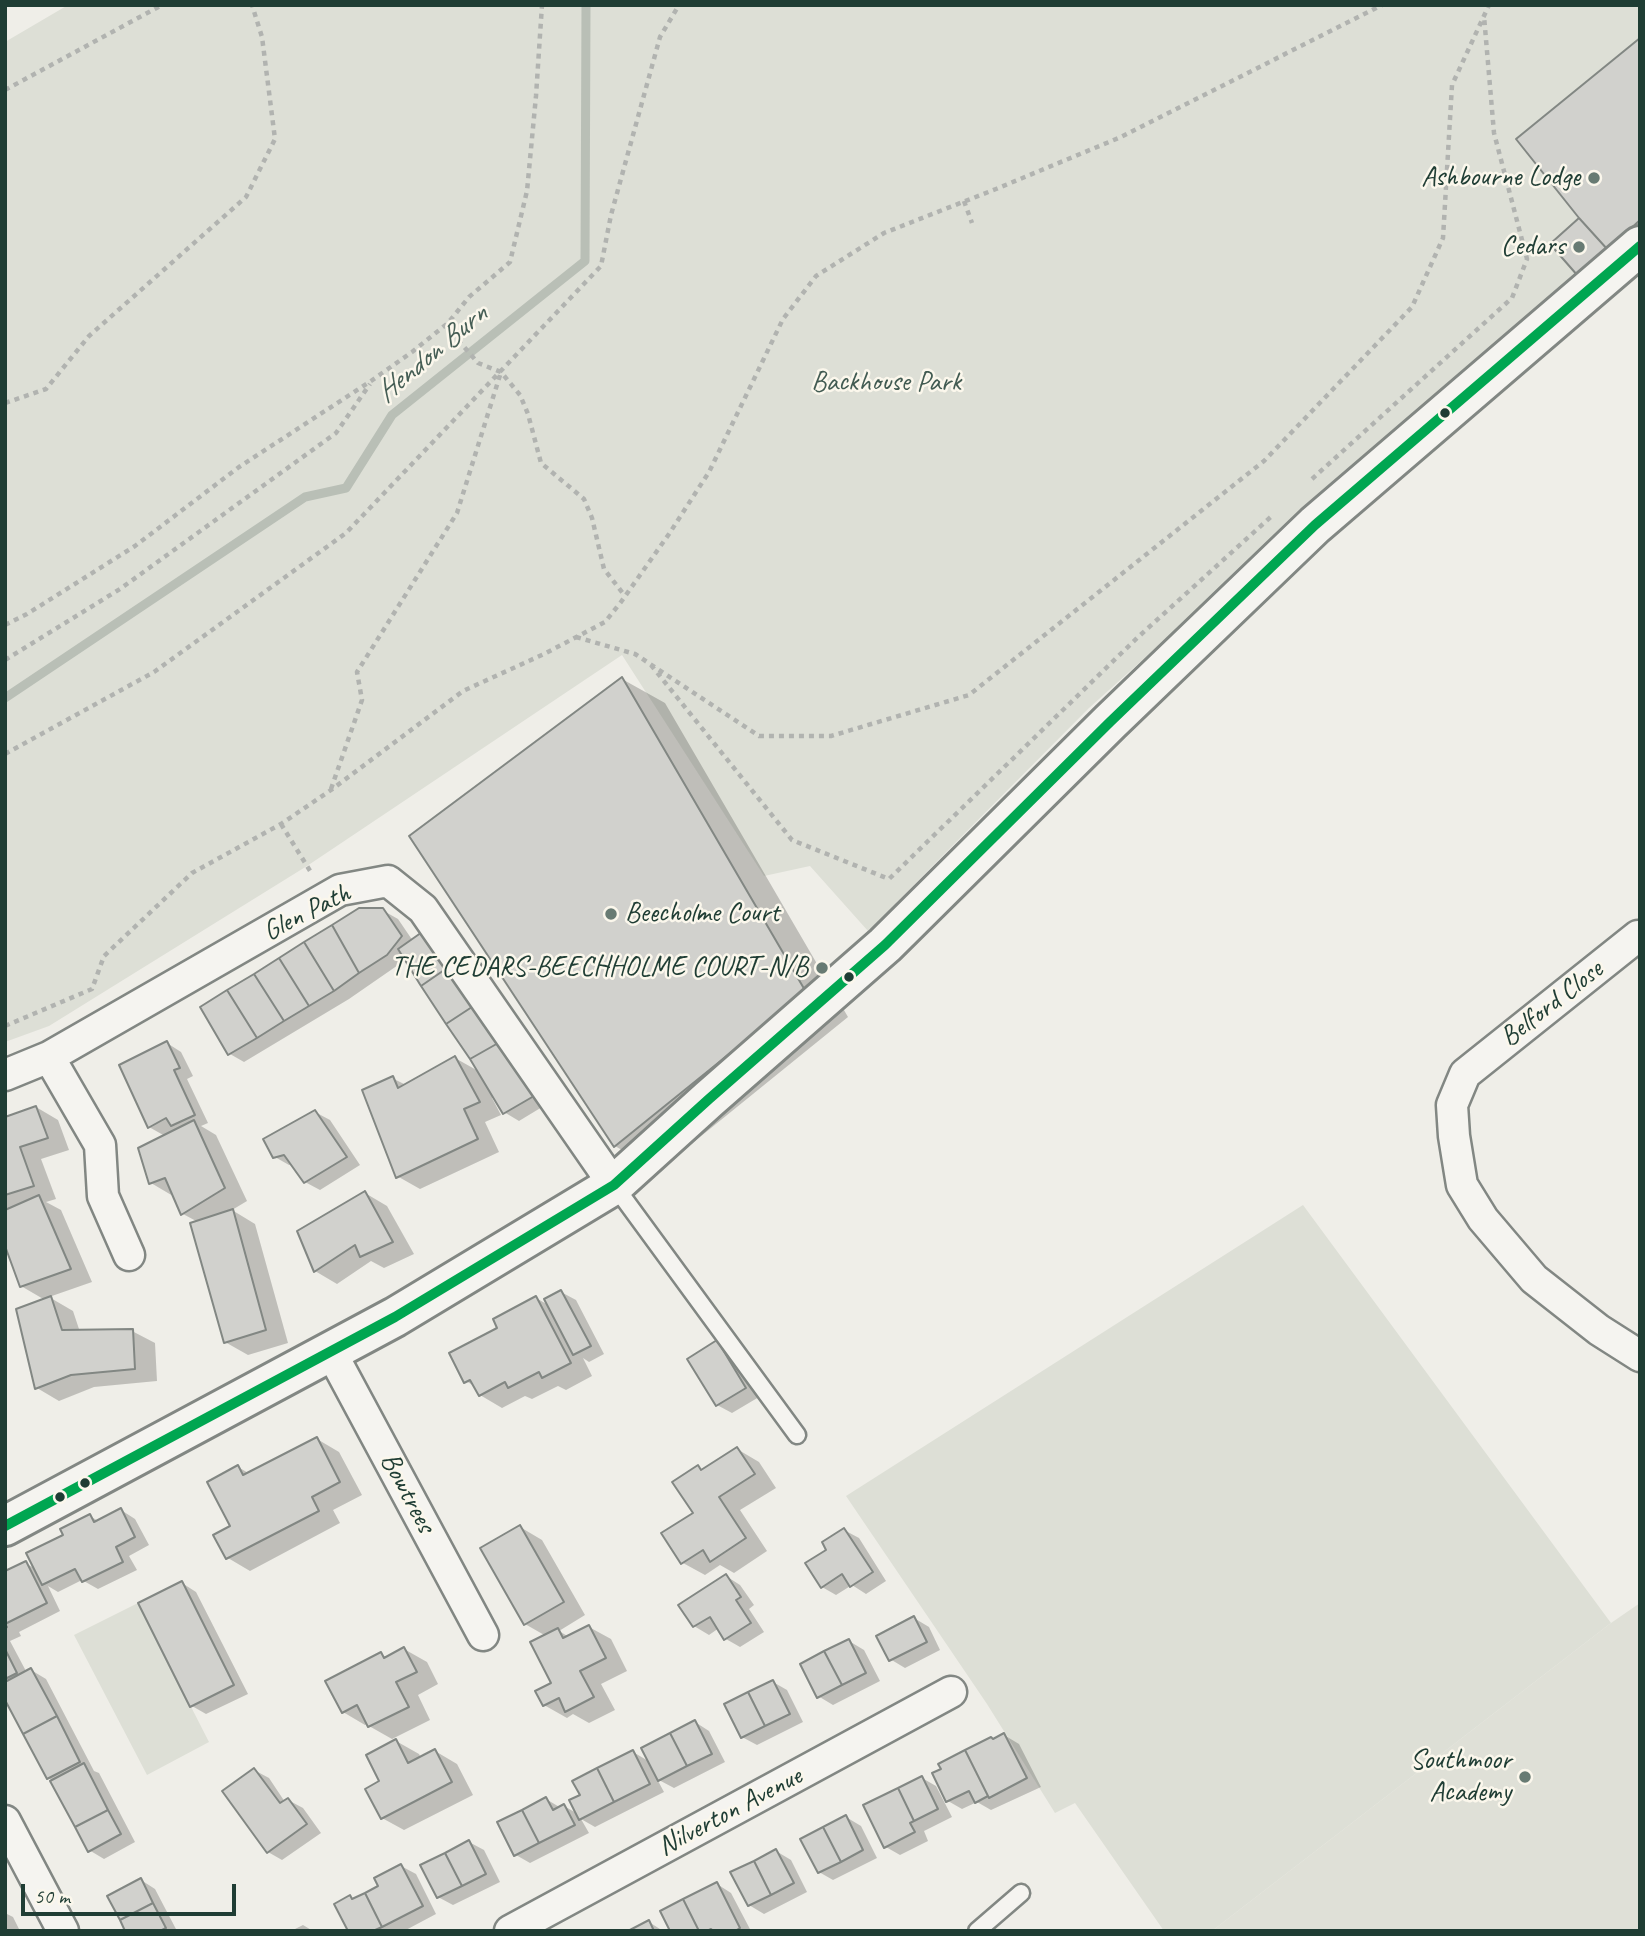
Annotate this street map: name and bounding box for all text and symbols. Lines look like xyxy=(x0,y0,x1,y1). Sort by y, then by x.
place label: Ashbourne Lodge xyxy=(1421,161,1580,195)
marker: Ashbourne Lodge xyxy=(1586,170,1602,186)
place label: Cedars xyxy=(1501,230,1565,264)
marker: Cedars xyxy=(1571,239,1587,255)
water label: Hendon Burn xyxy=(369,297,495,411)
park label: Backhouse Park xyxy=(811,366,961,400)
unlabelled marker xyxy=(1438,406,1452,420)
street label: Glen Path xyxy=(258,877,356,949)
place label: Beecholme Court xyxy=(625,897,779,931)
marker: Beecholme Court xyxy=(603,906,619,922)
place label: THE CEDARS-BEECHHOLME COURT-N/B xyxy=(391,951,808,985)
street label: Belford Close xyxy=(1494,953,1610,1055)
marker: THE CEDARS-BEECHHOLME COURT-N/B xyxy=(814,960,830,976)
unlabelled marker xyxy=(842,970,856,984)
street label: Bowtrees xyxy=(372,1447,442,1539)
unlabelled marker xyxy=(78,1476,92,1490)
unlabelled marker xyxy=(53,1490,67,1504)
place label: Southmoor Academy xyxy=(1410,1744,1511,1810)
street label: Nilverton Avenue xyxy=(652,1760,808,1864)
marker: Southmoor Academy xyxy=(1517,1769,1533,1785)
scale bar xyxy=(24,1870,240,1914)
text: 50 m xyxy=(34,1883,70,1909)

